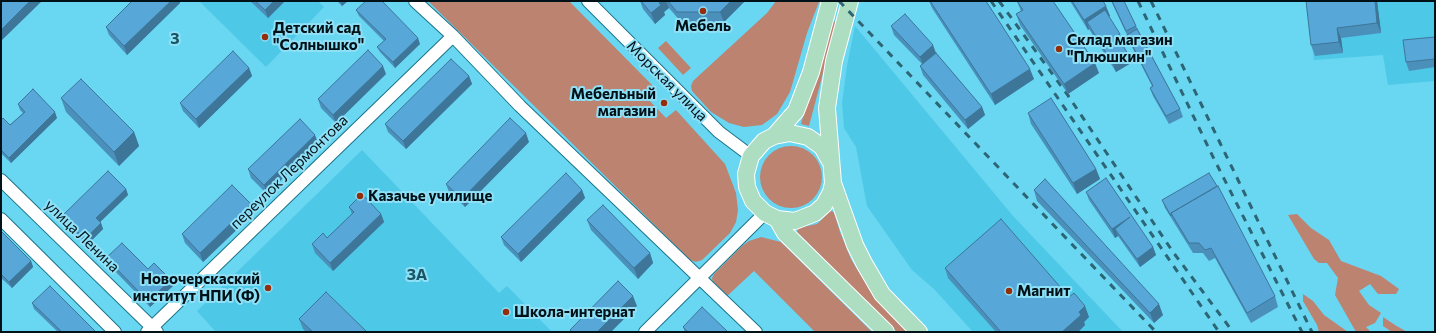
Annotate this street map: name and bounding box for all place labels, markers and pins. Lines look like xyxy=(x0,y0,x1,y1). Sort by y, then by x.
marker: Мебель xyxy=(698,6,708,16)
place label: Мебель xyxy=(675,17,731,35)
place label: Детский сад "Солнышко" xyxy=(273,19,364,54)
place label: Склад магазин "Плюшкин" xyxy=(1067,31,1173,66)
marker: Детский сад "Солнышко" xyxy=(260,32,270,42)
marker: Склад магазин "Плюшкин" xyxy=(1054,44,1064,54)
place label: Мебельный магазин xyxy=(571,85,656,120)
marker: Мебельный магазин xyxy=(659,98,669,108)
place label: Казачье училище xyxy=(368,187,493,205)
marker: Казачье училище xyxy=(355,191,365,201)
place label: Новочерскаский институт НПИ (Ф) xyxy=(133,270,260,305)
place label: Магнит xyxy=(1017,282,1070,300)
marker: Новочерскаский институт НПИ (Ф) xyxy=(263,283,273,293)
marker: Магнит xyxy=(1004,286,1014,296)
place label: Школа-интернат xyxy=(514,303,635,321)
marker: Школа-интернат xyxy=(501,307,511,317)

